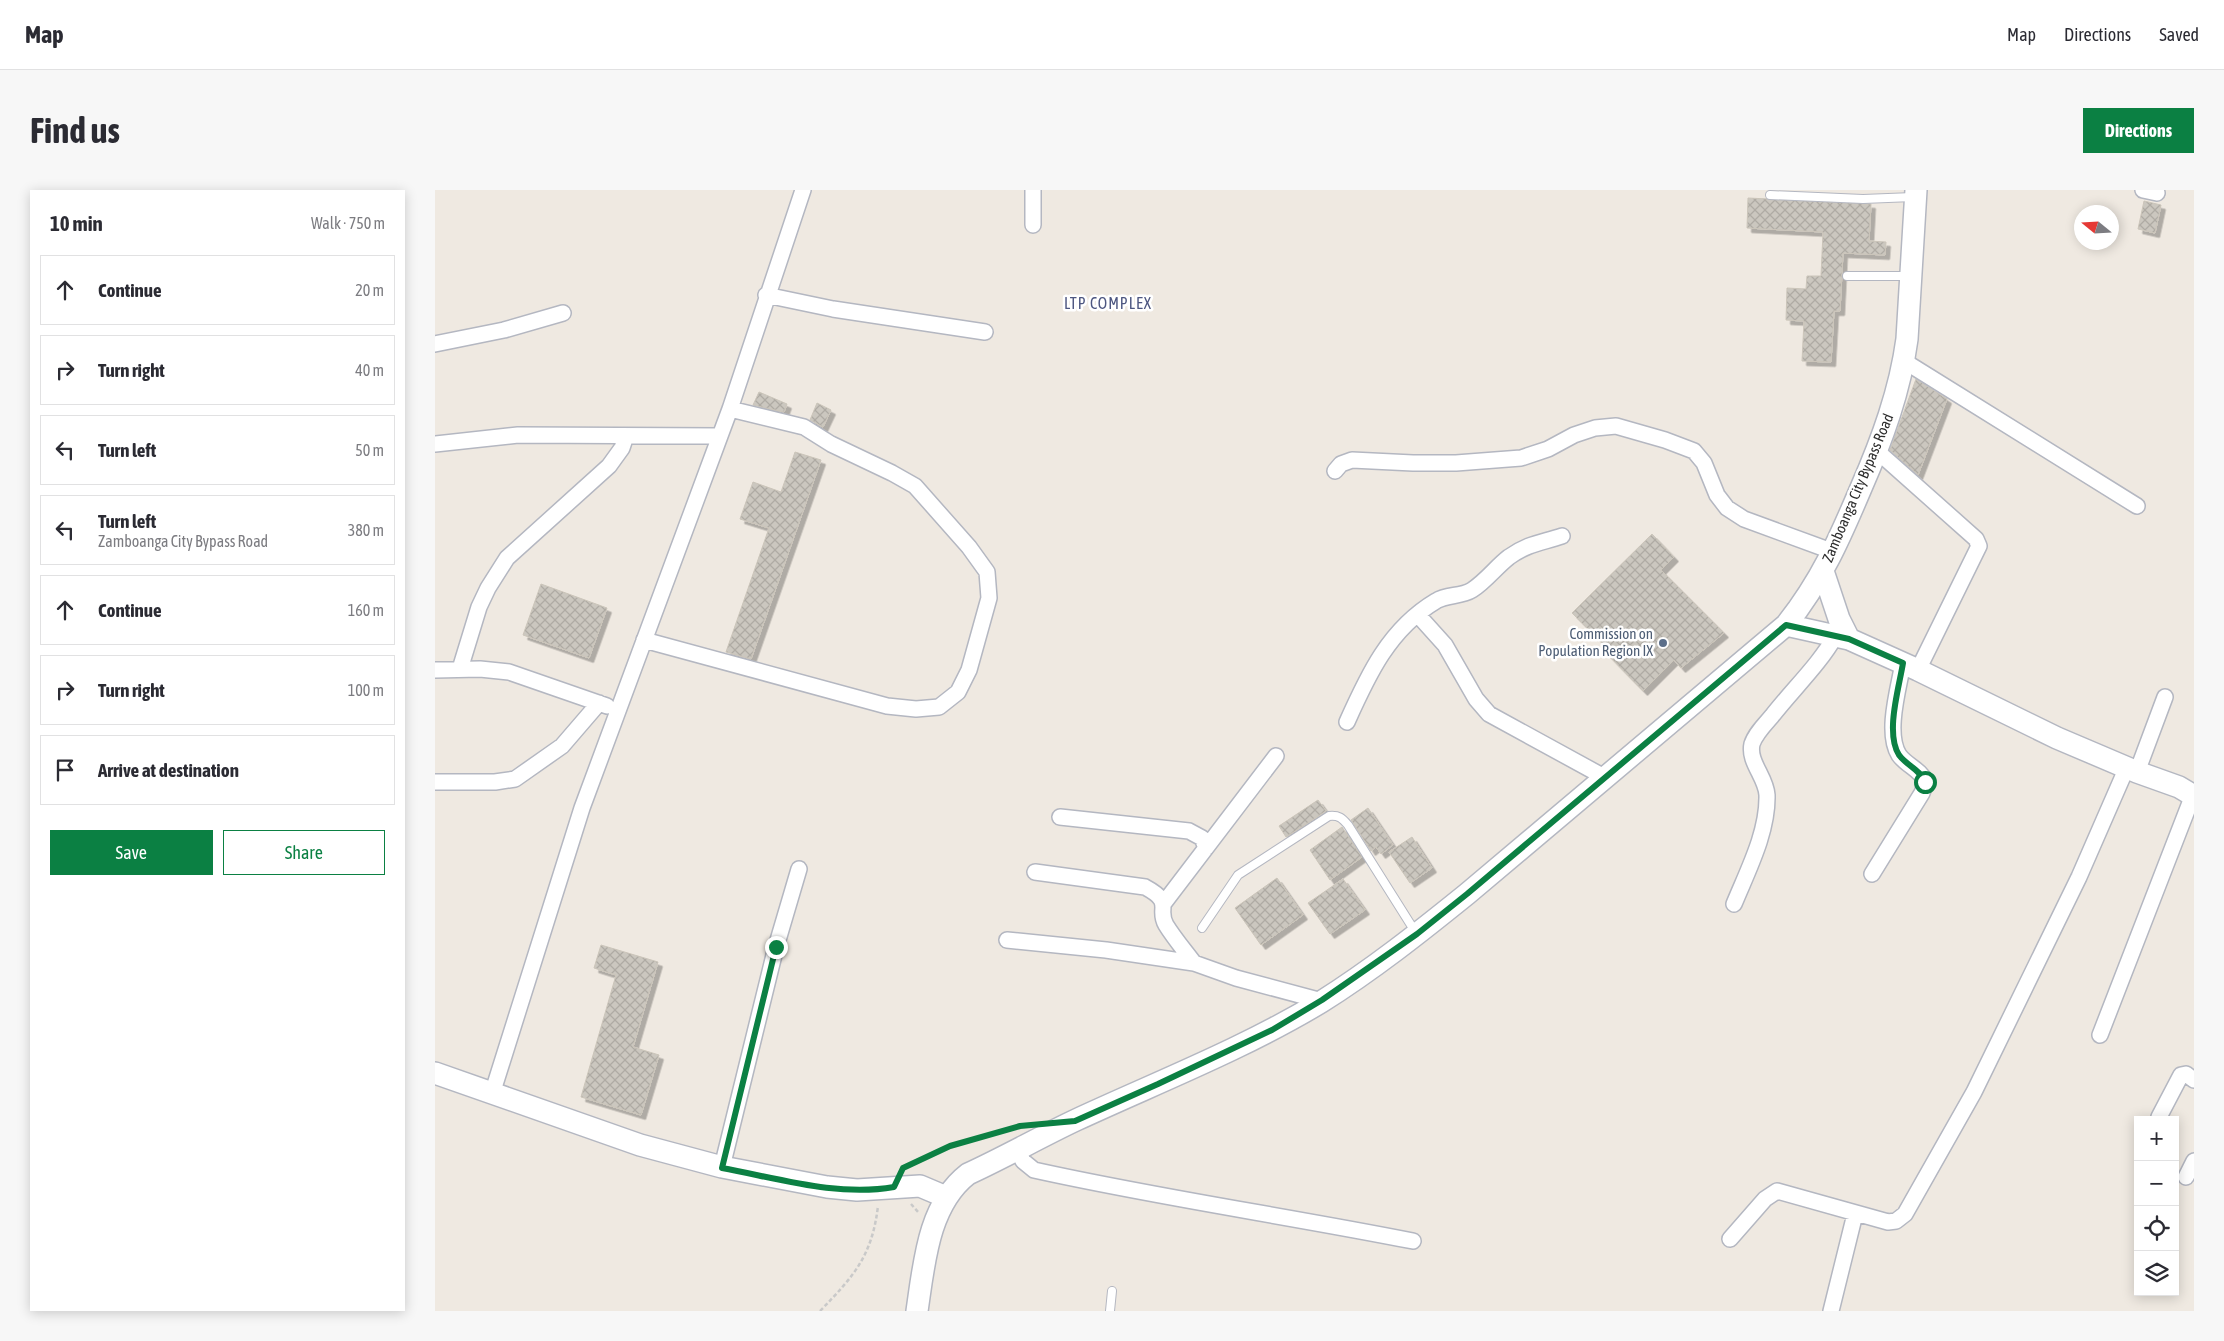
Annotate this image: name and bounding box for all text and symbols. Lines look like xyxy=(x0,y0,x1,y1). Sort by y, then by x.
text: Map xyxy=(25,21,64,48)
text: Map xyxy=(2007,24,2036,45)
text: Directions xyxy=(2064,24,2131,45)
text: Saved xyxy=(2159,24,2199,45)
button: Directions xyxy=(2083,108,2194,153)
text: Find us xyxy=(30,110,120,150)
north arrow xyxy=(2074,205,2119,250)
text: 10 min xyxy=(50,211,103,235)
text: Walk · 750 m xyxy=(311,214,385,232)
icon: ahead xyxy=(51,276,79,304)
text: Continue xyxy=(98,279,162,301)
text: 20 m xyxy=(355,281,384,299)
district label: LTP COMPLEX xyxy=(1064,294,1152,312)
icon: right xyxy=(51,356,79,384)
text: Turn right xyxy=(98,359,165,381)
text: 40 m xyxy=(355,361,384,379)
street label: Zamboanga City Bypass Road xyxy=(1819,411,1897,565)
icon: left xyxy=(51,436,79,464)
text: Turn left xyxy=(98,439,156,461)
text: 50 m xyxy=(355,441,384,459)
text: Turn left xyxy=(98,510,156,532)
icon: left xyxy=(51,516,79,544)
text: 380 m xyxy=(348,521,384,539)
text: Zamboanga City Bypass Road xyxy=(98,532,268,550)
icon: ahead xyxy=(51,596,79,624)
text: Continue xyxy=(98,599,162,621)
text: 160 m xyxy=(348,601,384,619)
place label: Commission on Population Region IX xyxy=(1538,625,1653,659)
marker: Commission on Population Region IX xyxy=(1657,637,1669,649)
icon: right xyxy=(51,676,79,704)
text: Turn right xyxy=(98,679,165,701)
text: 100 m xyxy=(348,681,384,699)
icon: arrive xyxy=(51,756,79,784)
text: Arrive at destination xyxy=(98,759,239,781)
route start xyxy=(1914,771,1937,794)
button: Save xyxy=(50,830,213,875)
button: Share xyxy=(223,830,385,875)
route end xyxy=(765,936,788,959)
map controls xyxy=(2134,1116,2179,1296)
button: + xyxy=(2134,1116,2179,1161)
button: − xyxy=(2134,1161,2179,1206)
button: locate xyxy=(2134,1206,2179,1251)
button: layers xyxy=(2134,1251,2179,1296)

